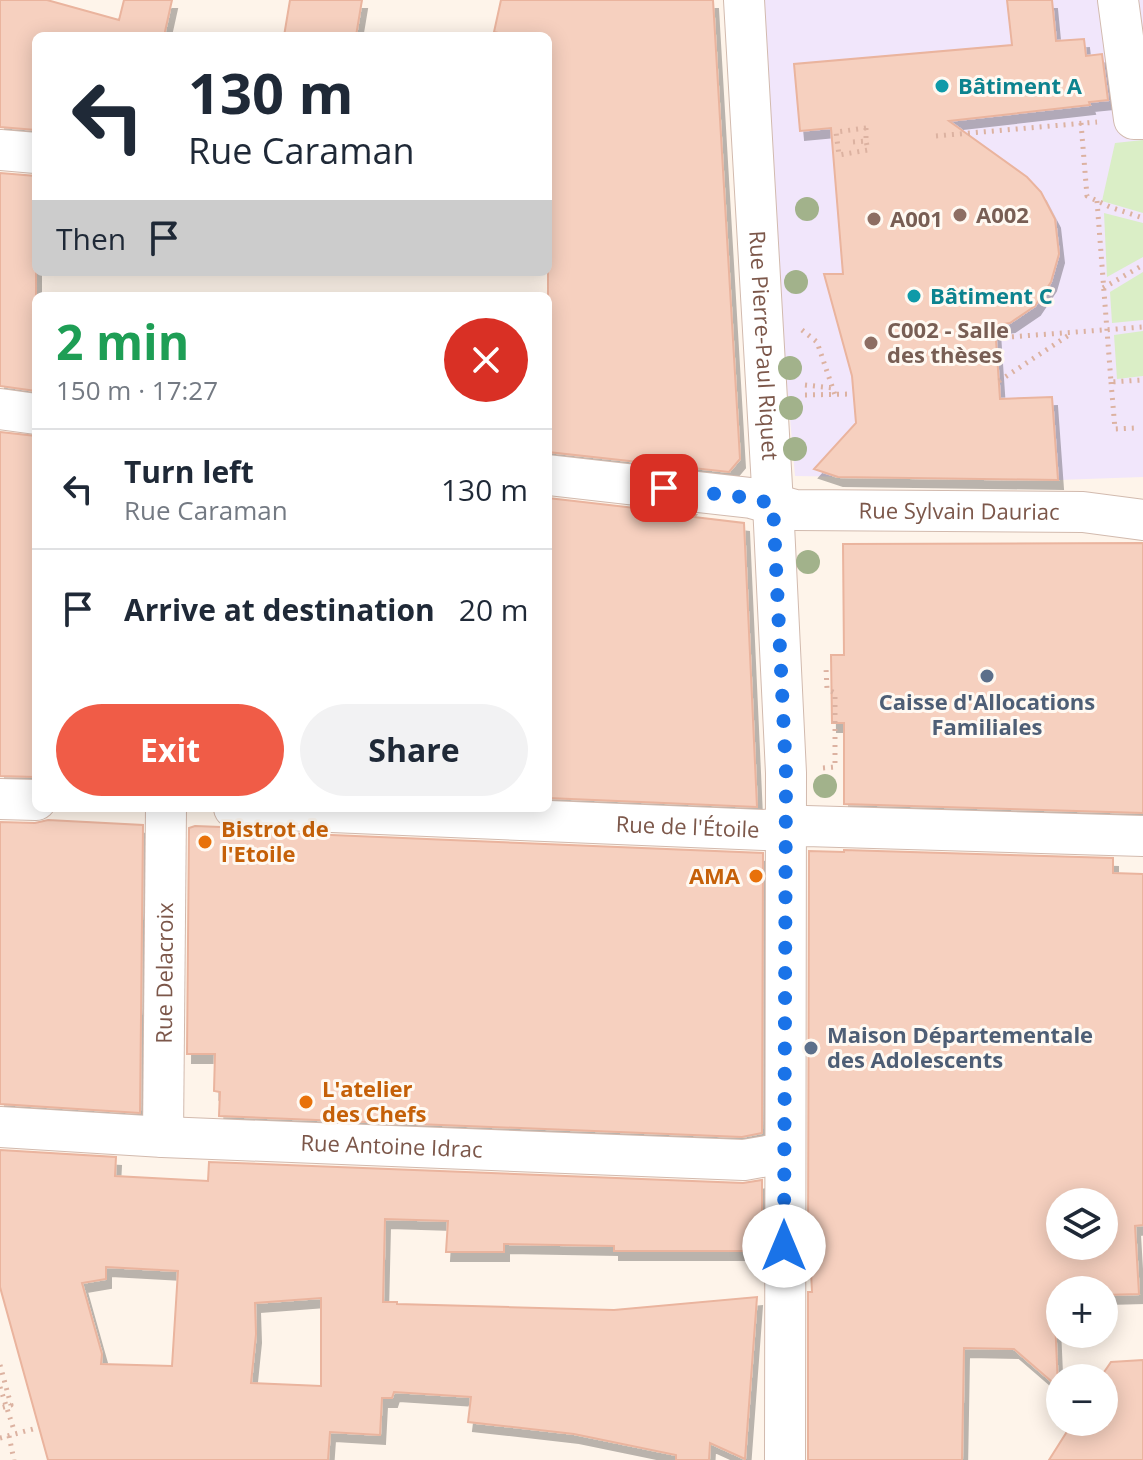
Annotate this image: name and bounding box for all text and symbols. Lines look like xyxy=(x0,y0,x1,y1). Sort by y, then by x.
text: 130 m xyxy=(188,54,354,130)
icon: left xyxy=(56,64,160,168)
place label: Bâtiment A xyxy=(958,70,1083,100)
marker: Bâtiment A xyxy=(933,77,951,95)
text: Rue Caraman xyxy=(188,126,415,175)
place label: A002 xyxy=(976,199,1029,229)
place label: A001 xyxy=(890,203,943,233)
marker: A002 xyxy=(951,206,969,224)
marker: A001 xyxy=(865,210,883,228)
icon: arrive xyxy=(142,216,186,260)
text: Then xyxy=(56,218,126,259)
street label: Rue Pierre-Paul Riquet xyxy=(743,230,786,461)
place label: Bâtiment C xyxy=(930,280,1053,310)
marker: Bâtiment C xyxy=(905,287,923,305)
text: 2 min xyxy=(56,309,189,374)
place label: C002 - Salle des thèses xyxy=(887,314,1009,369)
button: close xyxy=(444,318,528,402)
marker: C002 - Salle des thèses xyxy=(862,334,880,352)
text: 150 m · 17:27 xyxy=(56,372,218,408)
text: Turn left xyxy=(124,451,254,492)
pin xyxy=(630,454,698,522)
icon: arrive xyxy=(642,466,686,510)
icon: left xyxy=(56,467,100,511)
text: 130 m xyxy=(441,469,528,510)
text: Rue Caraman xyxy=(124,492,288,528)
street label: Rue Sylvain Dauriac xyxy=(859,494,1060,526)
icon: arrive xyxy=(56,587,100,631)
text: Arrive at destination xyxy=(124,589,435,630)
text: 20 m xyxy=(459,589,529,630)
marker: Caisse d'Allocations Familiales xyxy=(978,667,996,685)
place label: Caisse d'Allocations Familiales xyxy=(879,686,1095,741)
button: Exit xyxy=(56,704,284,796)
button: Share xyxy=(300,704,528,796)
street label: Rue de l'Étoile xyxy=(615,808,760,844)
place label: Bistrot de l'Etoile xyxy=(221,813,329,868)
marker: Bistrot de l'Etoile xyxy=(196,833,214,851)
place label: AMA xyxy=(689,860,741,890)
marker: AMA xyxy=(747,867,765,885)
street label: Rue Delacroix xyxy=(148,902,179,1044)
place label: Maison Départementale des Adolescents xyxy=(827,1019,1093,1074)
marker: Maison Départementale des Adolescents xyxy=(802,1039,820,1057)
place label: L'atelier des Chefs xyxy=(322,1073,427,1128)
marker: L'atelier des Chefs xyxy=(297,1093,315,1111)
street label: Rue Antoine Idrac xyxy=(300,1126,483,1164)
map controls xyxy=(1046,1188,1118,1436)
button: layers xyxy=(1046,1188,1118,1260)
position arrow xyxy=(742,1204,826,1288)
button: + xyxy=(1046,1276,1118,1348)
button: − xyxy=(1046,1364,1118,1436)

